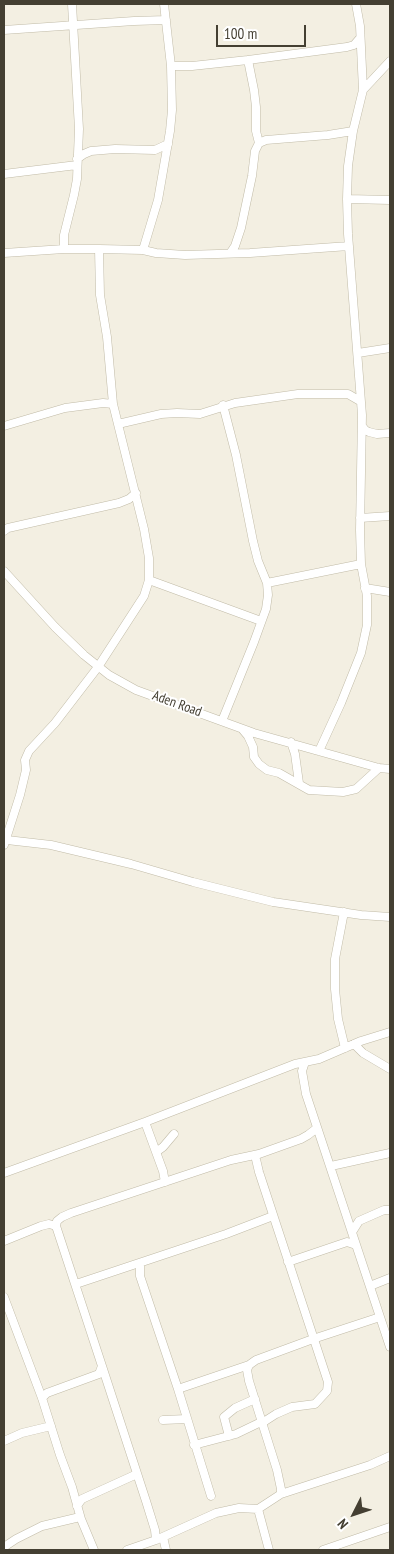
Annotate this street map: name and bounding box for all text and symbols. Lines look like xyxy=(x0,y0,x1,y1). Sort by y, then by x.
scale bar xyxy=(219,15,309,47)
text: 100 m xyxy=(224,24,257,43)
street label: Aden Road xyxy=(150,687,204,721)
north arrow xyxy=(329,1489,379,1539)
text: N xyxy=(333,1515,352,1533)

